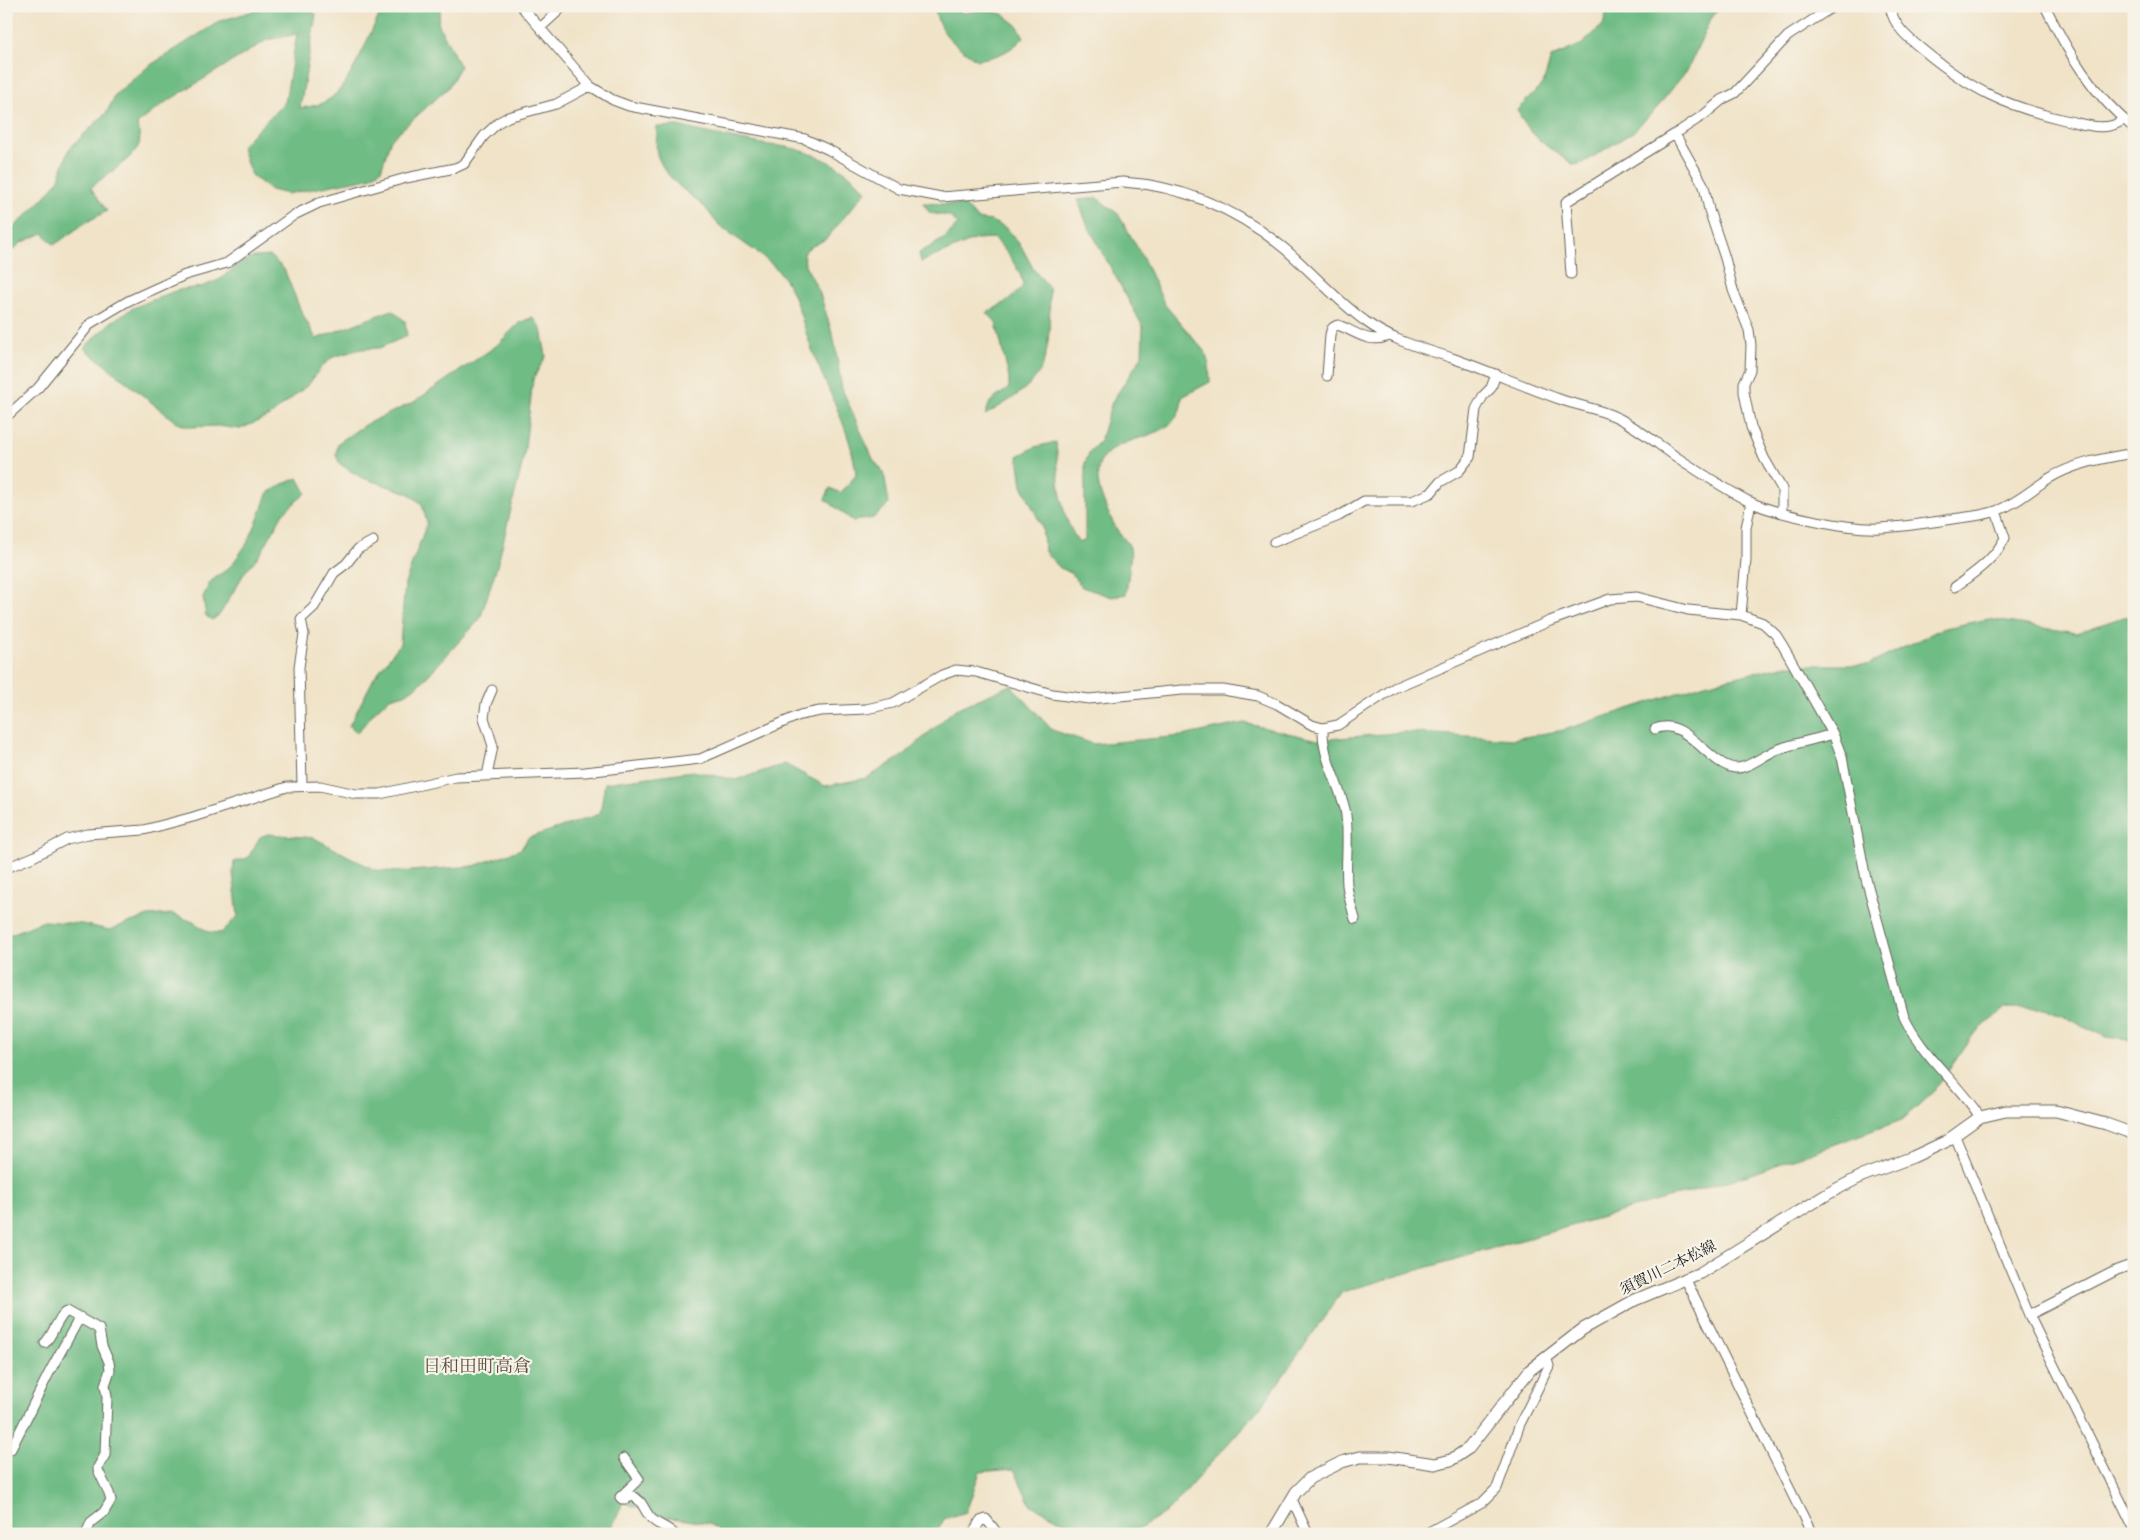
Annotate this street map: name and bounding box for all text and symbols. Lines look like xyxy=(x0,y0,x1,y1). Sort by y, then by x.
street label: 須賀川二本松線 xyxy=(1617,1236,1719,1300)
district label: 日和田町高倉 xyxy=(423,1355,531,1378)

